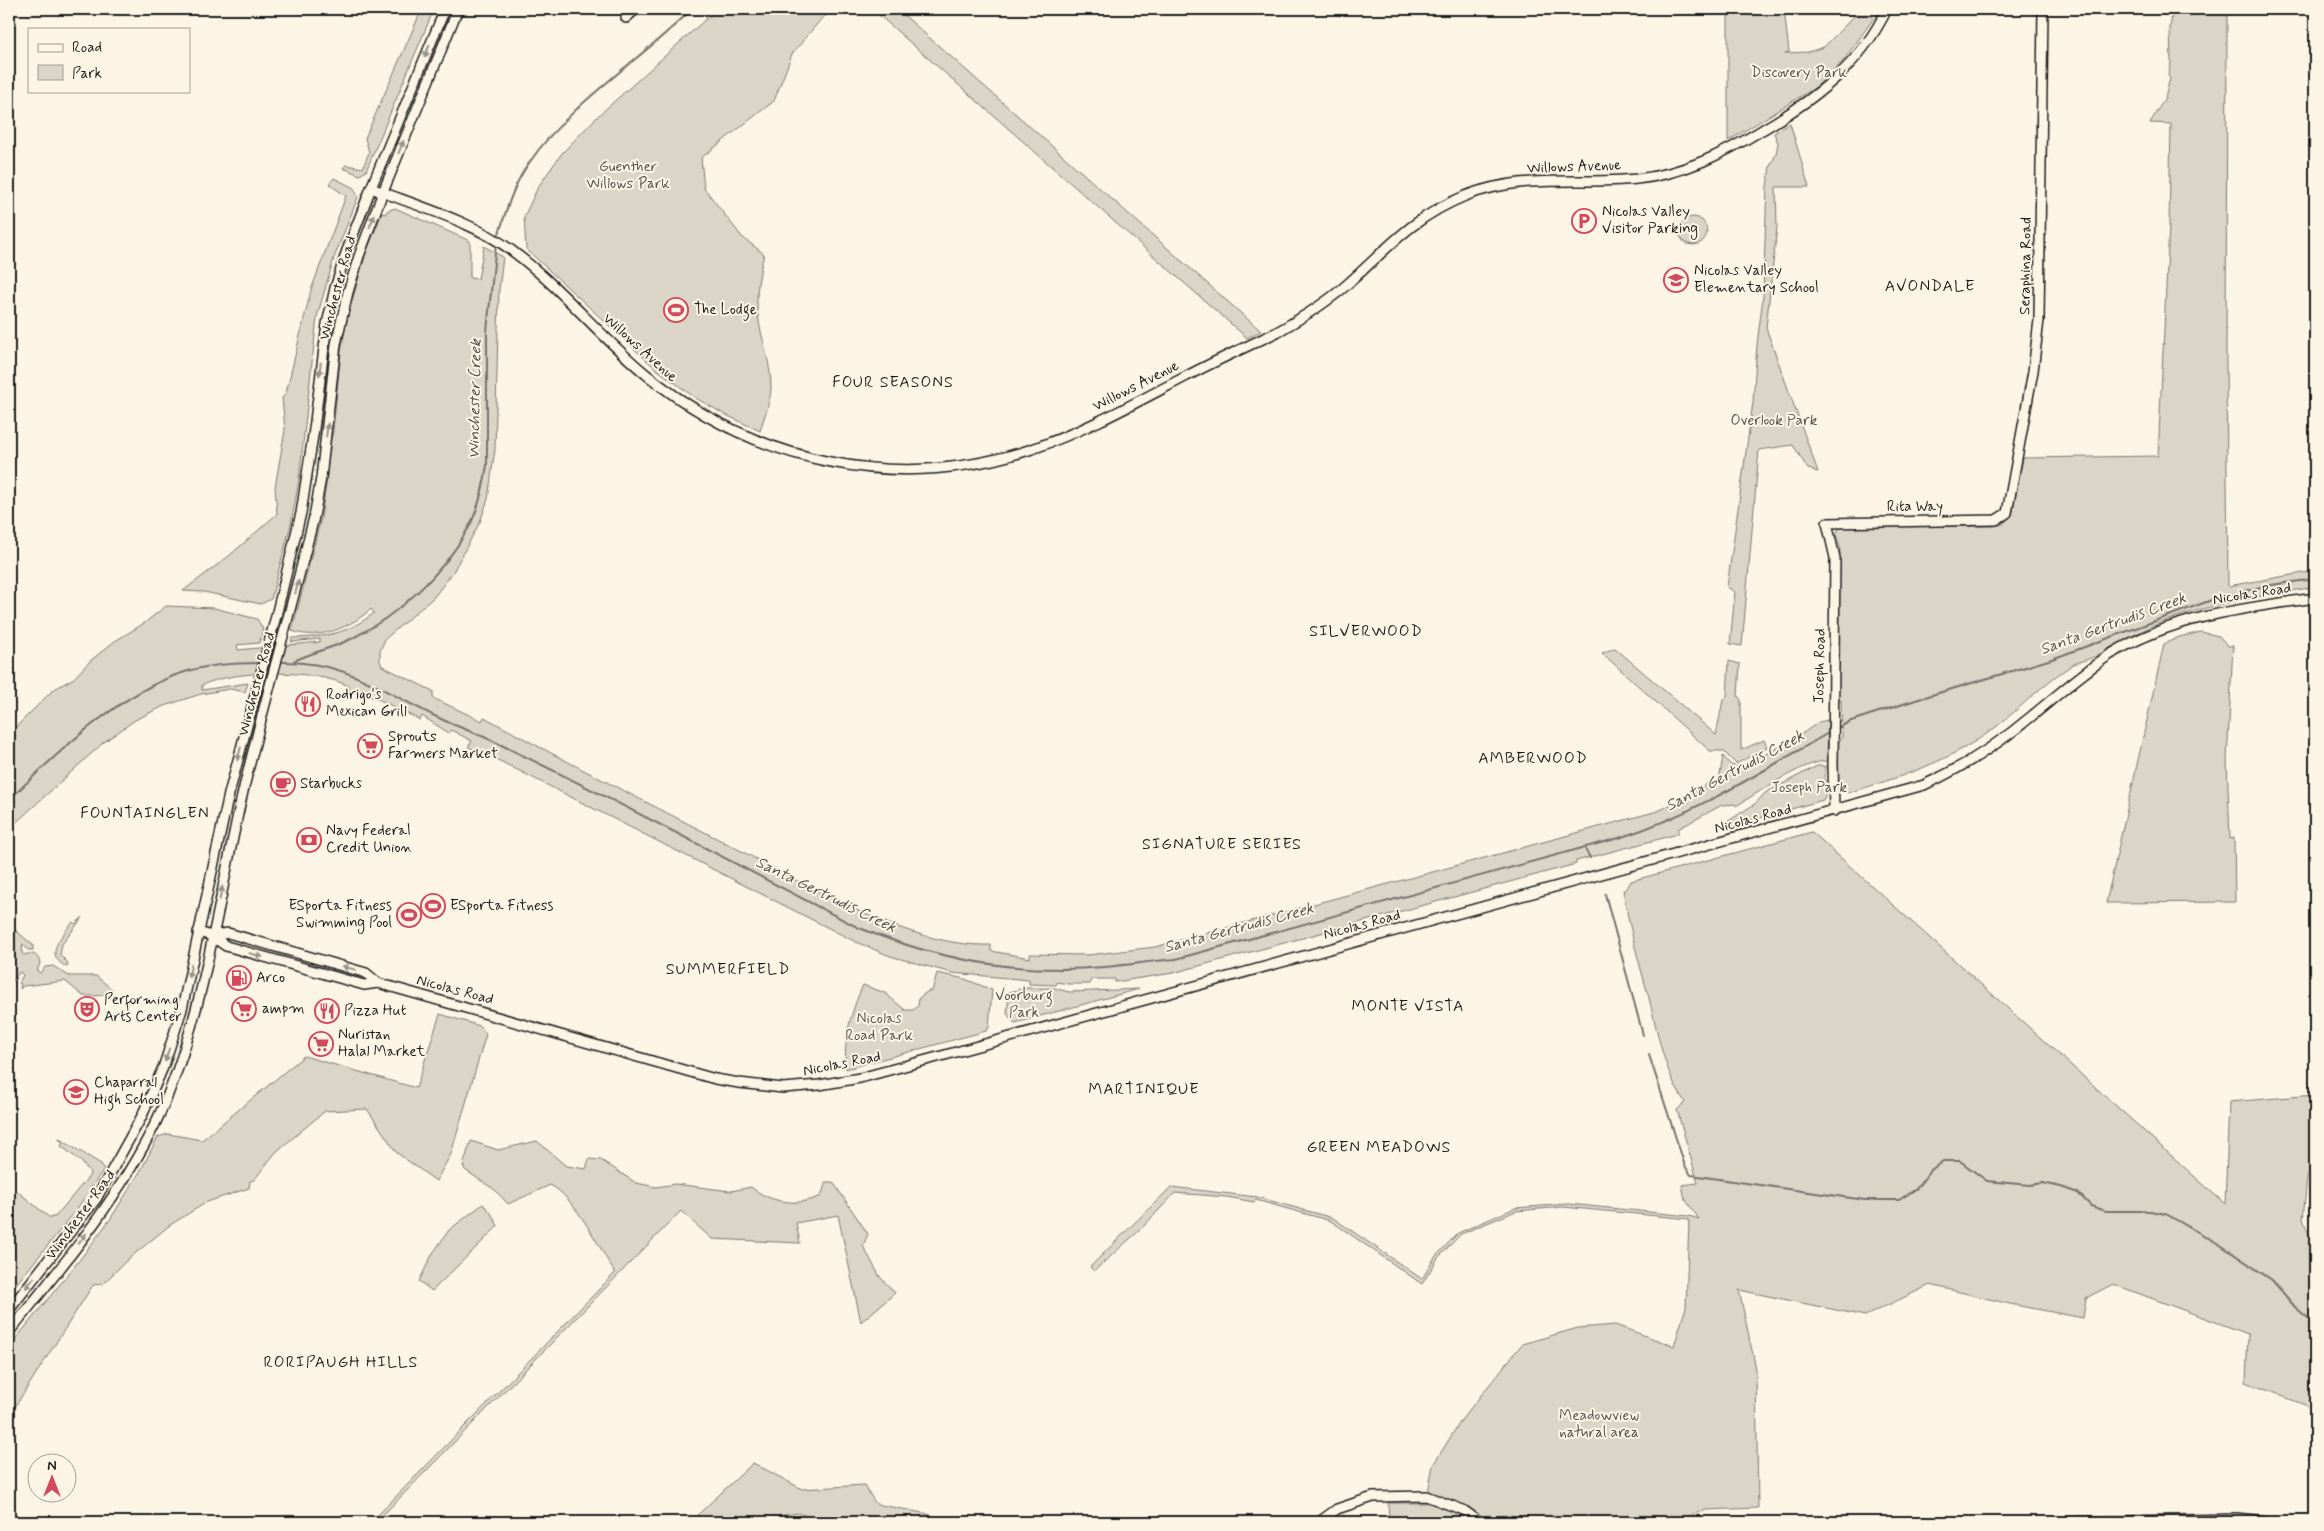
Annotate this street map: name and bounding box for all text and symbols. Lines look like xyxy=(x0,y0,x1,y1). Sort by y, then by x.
legend xyxy=(28,28,190,92)
text: Road xyxy=(72,38,102,58)
one-way arrow xyxy=(423,44,431,59)
park label: Discovery Park xyxy=(1751,63,1847,83)
text: Park xyxy=(72,64,102,84)
one-way arrow xyxy=(398,140,406,154)
street label: Willows Avenue xyxy=(1527,155,1621,179)
park label: Guenther Willows Park xyxy=(586,157,670,194)
place label: Nicolas Valley Visitor Parking xyxy=(1602,202,1698,240)
parking icon: Nicolas Valley Visitor Parking xyxy=(1571,208,1597,234)
one-way arrow xyxy=(368,213,376,228)
street label: Seraphina Road xyxy=(2015,217,2037,315)
street label: Winchester Road xyxy=(314,234,362,342)
place label: Nicolas Valley Elementary School xyxy=(1694,261,1819,298)
school or university icon: Nicolas Valley Elementary School xyxy=(1663,267,1689,293)
district label: AVONDALE xyxy=(1885,276,1975,297)
sports icon: The Lodge xyxy=(663,297,689,323)
place label: The Lodge xyxy=(694,300,757,321)
street label: Willows Avenue xyxy=(598,309,682,387)
water label: Winchester Creek xyxy=(463,338,487,459)
street label: Willows Avenue xyxy=(1090,356,1182,416)
one-way arrow xyxy=(316,361,324,377)
district label: FOUR SEASONS xyxy=(832,372,954,393)
park label: Overlook Park xyxy=(1731,411,1818,431)
one-way arrow xyxy=(323,422,331,438)
street label: Rita Way xyxy=(1887,497,1943,517)
street label: Nicolas Road xyxy=(2211,578,2293,610)
one-way arrow xyxy=(293,579,301,594)
water label: Santa Gertrudis Creek xyxy=(2037,588,2189,660)
district label: SILVERWOOD xyxy=(1309,621,1423,642)
street label: Joseph Road xyxy=(1809,628,1831,704)
street label: Winchester Road xyxy=(233,630,281,738)
place label: Rodrigo's Mexican Grill xyxy=(326,685,407,722)
restaurant icon: Rodrigo's Mexican Grill xyxy=(295,691,321,717)
water label: Santa Gertrudis Creek xyxy=(1662,726,1808,816)
place label: Sprouts Farmers Market xyxy=(388,727,498,764)
supermarket icon: Sprouts Farmers Market xyxy=(357,733,383,759)
one-way arrow xyxy=(235,747,243,762)
district label: AMBERWOOD xyxy=(1478,748,1588,769)
cafe icon: Starbucks xyxy=(270,771,296,797)
place label: Starbucks xyxy=(300,774,362,794)
park label: Joseph Park xyxy=(1771,778,1848,798)
street label: Nicolas Road xyxy=(1712,799,1794,839)
district label: FOUNTAINGLEN xyxy=(80,803,210,824)
place label: Navy Federal Credit Union xyxy=(326,821,413,858)
bank icon: Navy Federal Credit Union xyxy=(296,827,322,853)
district label: SIGNATURE SERIES xyxy=(1142,834,1302,855)
water label: Santa Gertrudis Creek xyxy=(752,852,900,938)
one-way arrow xyxy=(217,886,225,901)
sports icon: ESporta Fitness xyxy=(420,893,446,919)
place label: ESporta Fitness Swimming Pool xyxy=(289,896,392,934)
place label: ESporta Fitness xyxy=(450,896,554,916)
water label: Santa Gertrudis Creek xyxy=(1162,898,1316,958)
sports icon: ESporta Fitness Swimming Pool xyxy=(396,902,422,928)
street label: Nicolas Road xyxy=(1321,905,1403,945)
one-way arrow xyxy=(249,951,264,959)
district label: SUMMERFIELD xyxy=(666,959,790,980)
one-way arrow xyxy=(186,963,194,978)
one-way arrow xyxy=(342,964,357,972)
fuel station icon: Arco xyxy=(226,965,252,991)
place label: Arco xyxy=(256,968,285,988)
street label: Nicolas Road xyxy=(414,970,496,1010)
park label: Voorburg Park xyxy=(995,986,1053,1023)
place label: Performing Arts Center xyxy=(104,990,182,1027)
theatre icon: Performing Arts Center xyxy=(74,996,100,1022)
supermarket icon: ampm xyxy=(231,996,257,1022)
district label: MONTE VISTA xyxy=(1352,996,1464,1017)
restaurant icon: Pizza Hut xyxy=(314,998,340,1024)
place label: ampm xyxy=(262,999,304,1019)
place label: Pizza Hut xyxy=(344,1001,407,1021)
park label: Nicolas Road Park xyxy=(845,1009,913,1046)
place label: Nuristan Halal Market xyxy=(338,1025,425,1062)
supermarket icon: Nuristan Halal Market xyxy=(308,1031,334,1057)
street label: Nicolas Road xyxy=(801,1047,883,1081)
one-way arrow xyxy=(163,1048,170,1063)
place label: Chaparral High School xyxy=(94,1073,164,1111)
school or university icon: Chaparral High School xyxy=(63,1079,89,1105)
district label: MARTINIQUE xyxy=(1088,1079,1200,1100)
district label: GREEN MEADOWS xyxy=(1307,1137,1451,1158)
street label: Winchester Road xyxy=(41,1166,121,1264)
one-way arrow xyxy=(77,1233,88,1246)
one-way arrow xyxy=(25,1276,36,1289)
district label: RORIPAUGH HILLS xyxy=(264,1352,418,1373)
park label: Meadowview natural area xyxy=(1559,1406,1639,1443)
north arrow xyxy=(28,1454,78,1504)
text: N xyxy=(47,1457,57,1475)

